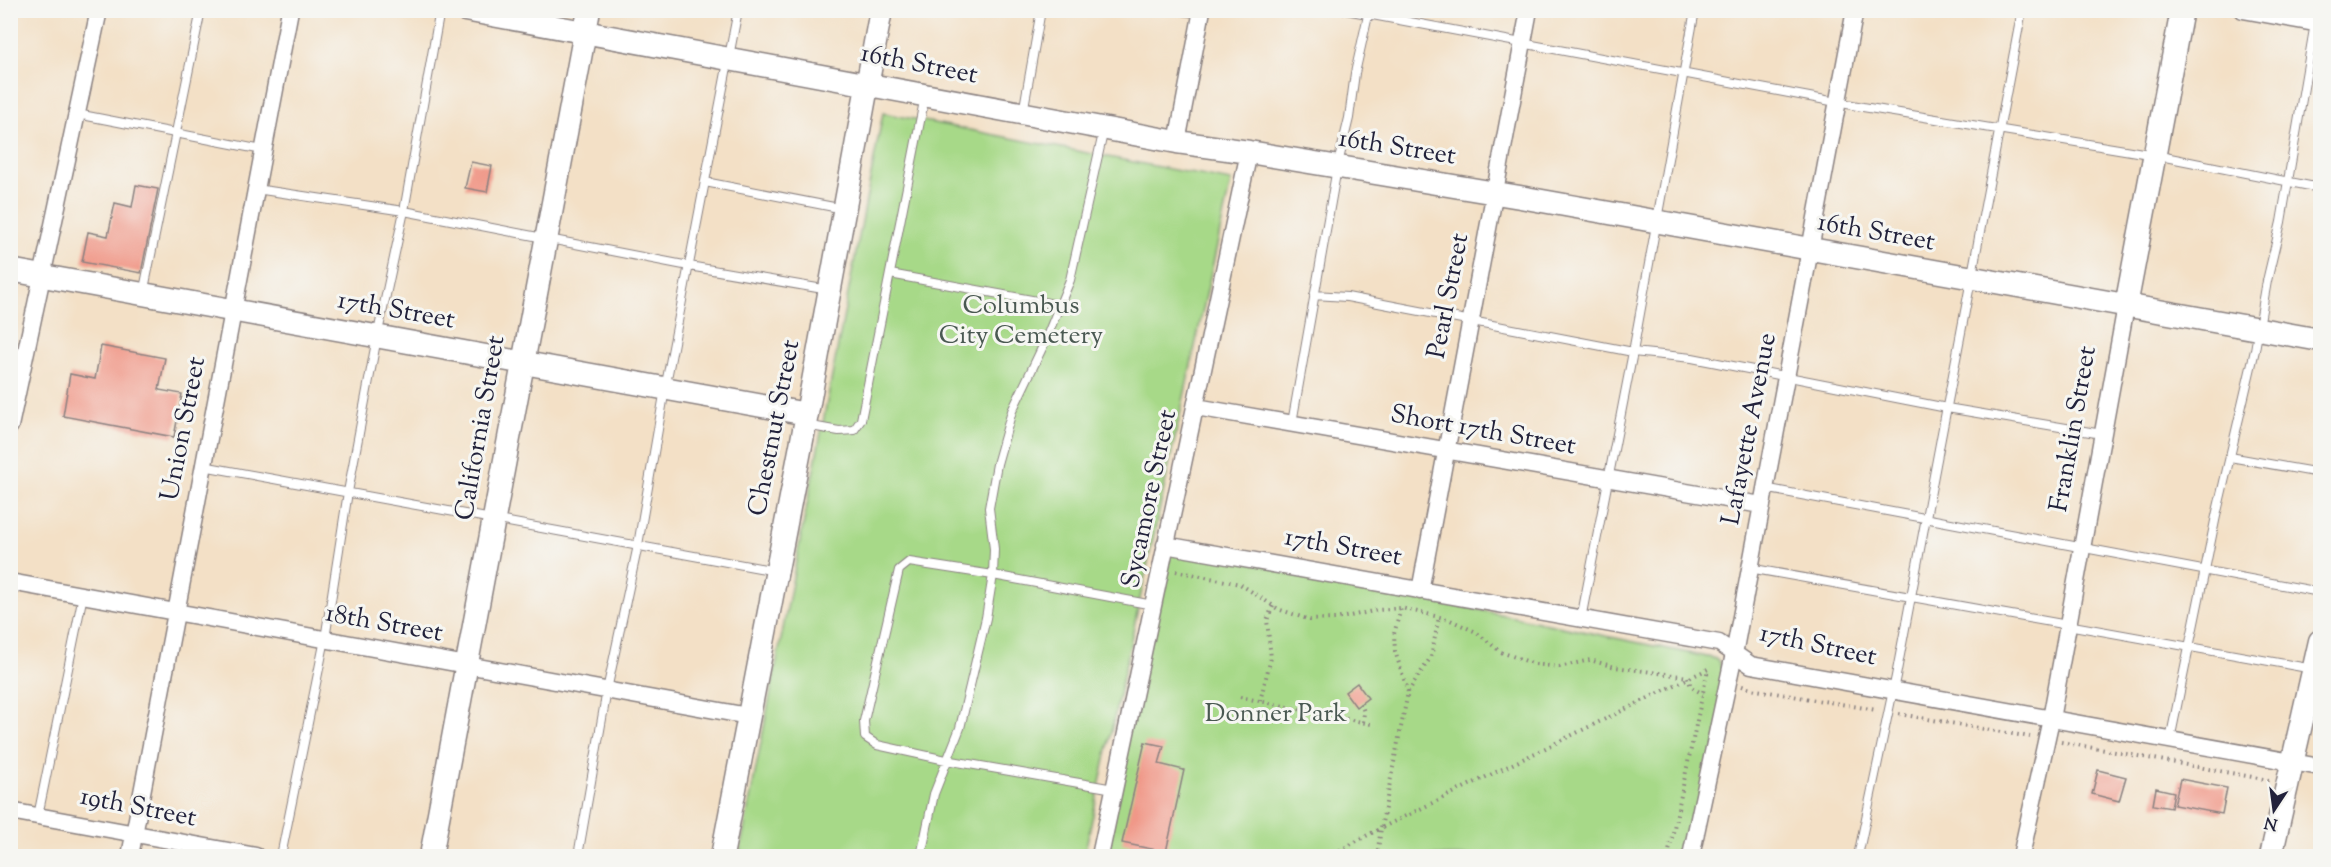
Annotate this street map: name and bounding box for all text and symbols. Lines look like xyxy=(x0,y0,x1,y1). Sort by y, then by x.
street label: 16th Street xyxy=(857,36,981,94)
street label: 16th Street xyxy=(1336,120,1458,176)
street label: 16th Street xyxy=(1814,204,1938,262)
street label: Pearl Street xyxy=(1419,230,1479,362)
street label: 17th Street xyxy=(334,282,458,340)
park label: Columbus City Cemetery xyxy=(939,288,1103,355)
street label: Lafayette Avenue xyxy=(1713,330,1787,528)
street label: California Street xyxy=(447,333,515,523)
street label: Chestnut Street xyxy=(740,337,810,519)
street label: Franklin Street xyxy=(2041,343,2107,515)
street label: Union Street xyxy=(152,354,216,504)
street label: Short 17th Street xyxy=(1387,396,1579,466)
street label: Sycamore Street xyxy=(1113,406,1187,592)
street label: 17th Street xyxy=(1281,519,1405,577)
street label: 18th Street xyxy=(322,595,446,653)
street label: 17th Street xyxy=(1756,616,1880,676)
park label: Donner Park xyxy=(1205,696,1347,733)
street label: 19th Street xyxy=(77,779,200,837)
north arrow xyxy=(2244,780,2304,840)
text: N xyxy=(2262,809,2280,835)

